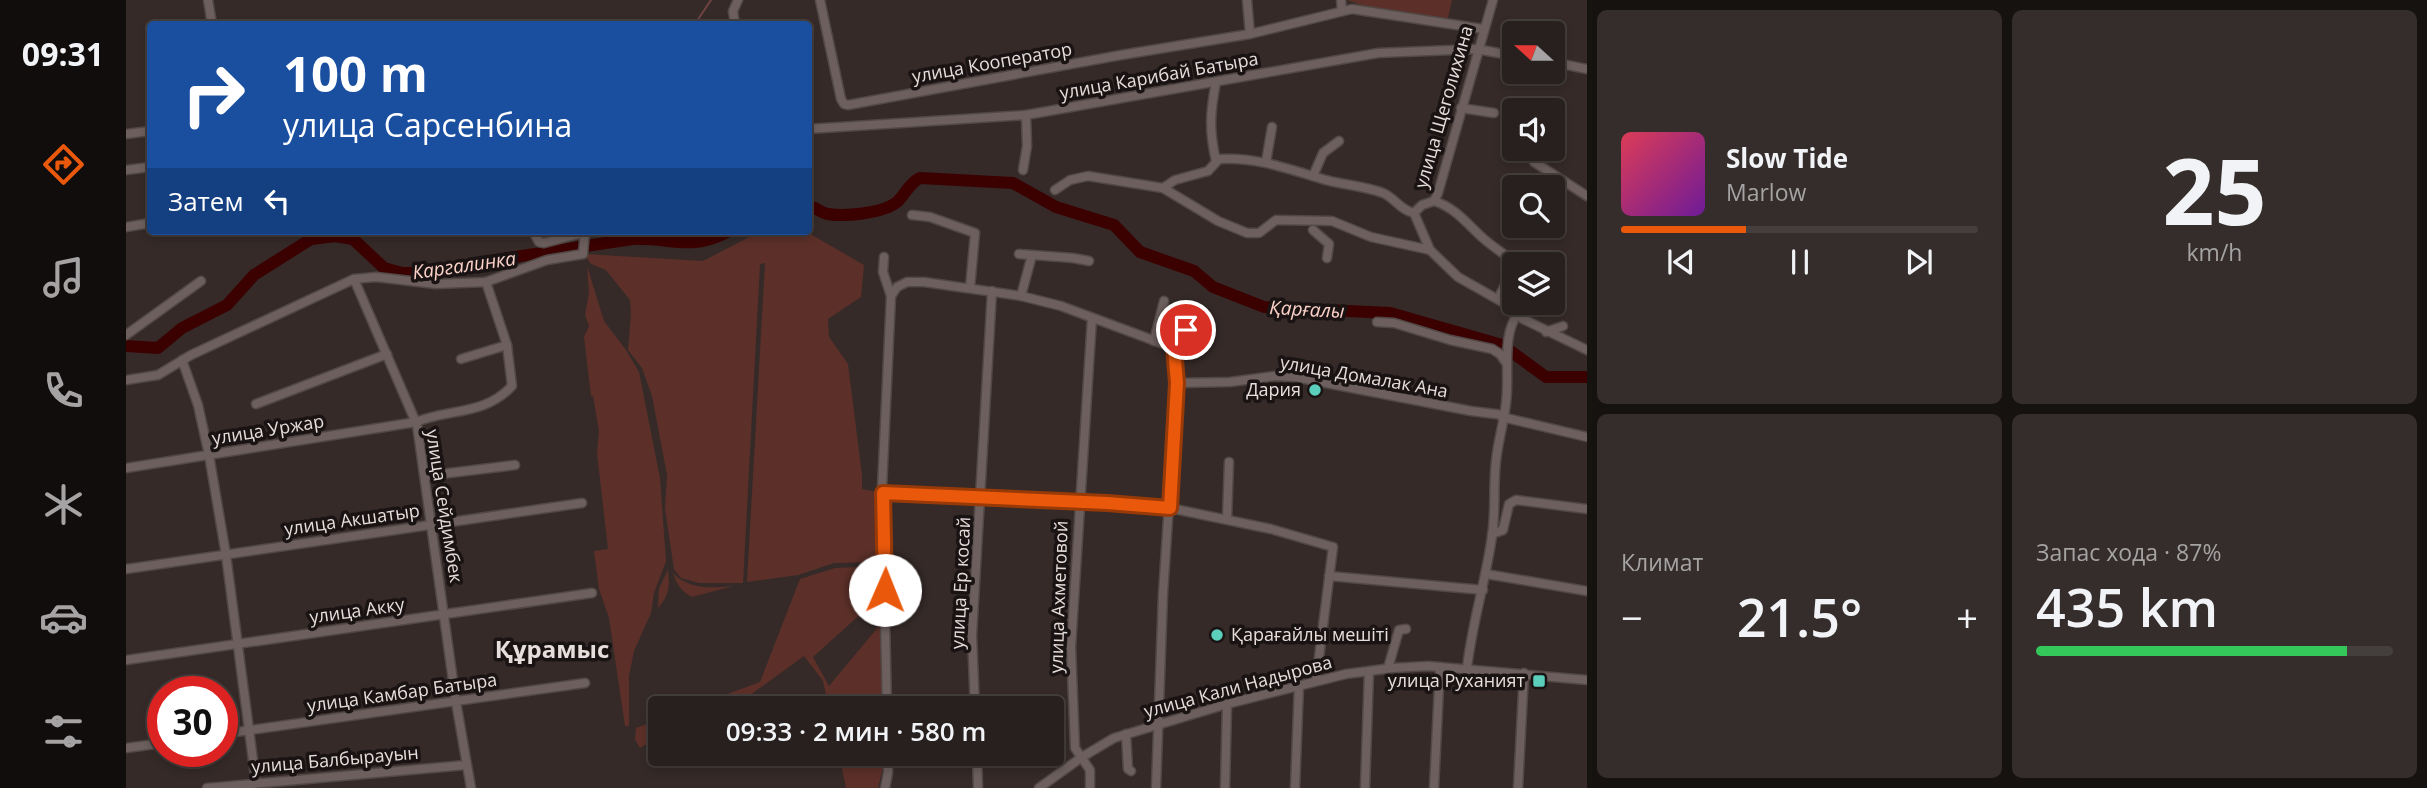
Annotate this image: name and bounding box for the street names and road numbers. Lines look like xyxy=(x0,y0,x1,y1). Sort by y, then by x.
street label: улица Щеголихина xyxy=(1408,23,1478,191)
street label: улица Кооператор xyxy=(910,36,1074,88)
street label: улица Карибай Батыра xyxy=(1058,46,1260,104)
street label: улица Домалак Ана xyxy=(1278,349,1450,403)
street label: улица Уржар xyxy=(210,408,326,450)
street label: улица Сейдимбек xyxy=(421,428,469,585)
street label: улица Акшатыр xyxy=(282,498,421,540)
street label: улица Ер косай xyxy=(945,516,975,650)
street label: улица Ахметовой xyxy=(1043,520,1073,674)
street label: улица Акку xyxy=(308,591,407,629)
street label: улица Кали Надырова xyxy=(1141,649,1334,723)
street label: улица Камбар Батыра xyxy=(305,667,498,717)
street label: улица Балбырауын xyxy=(250,740,420,778)

